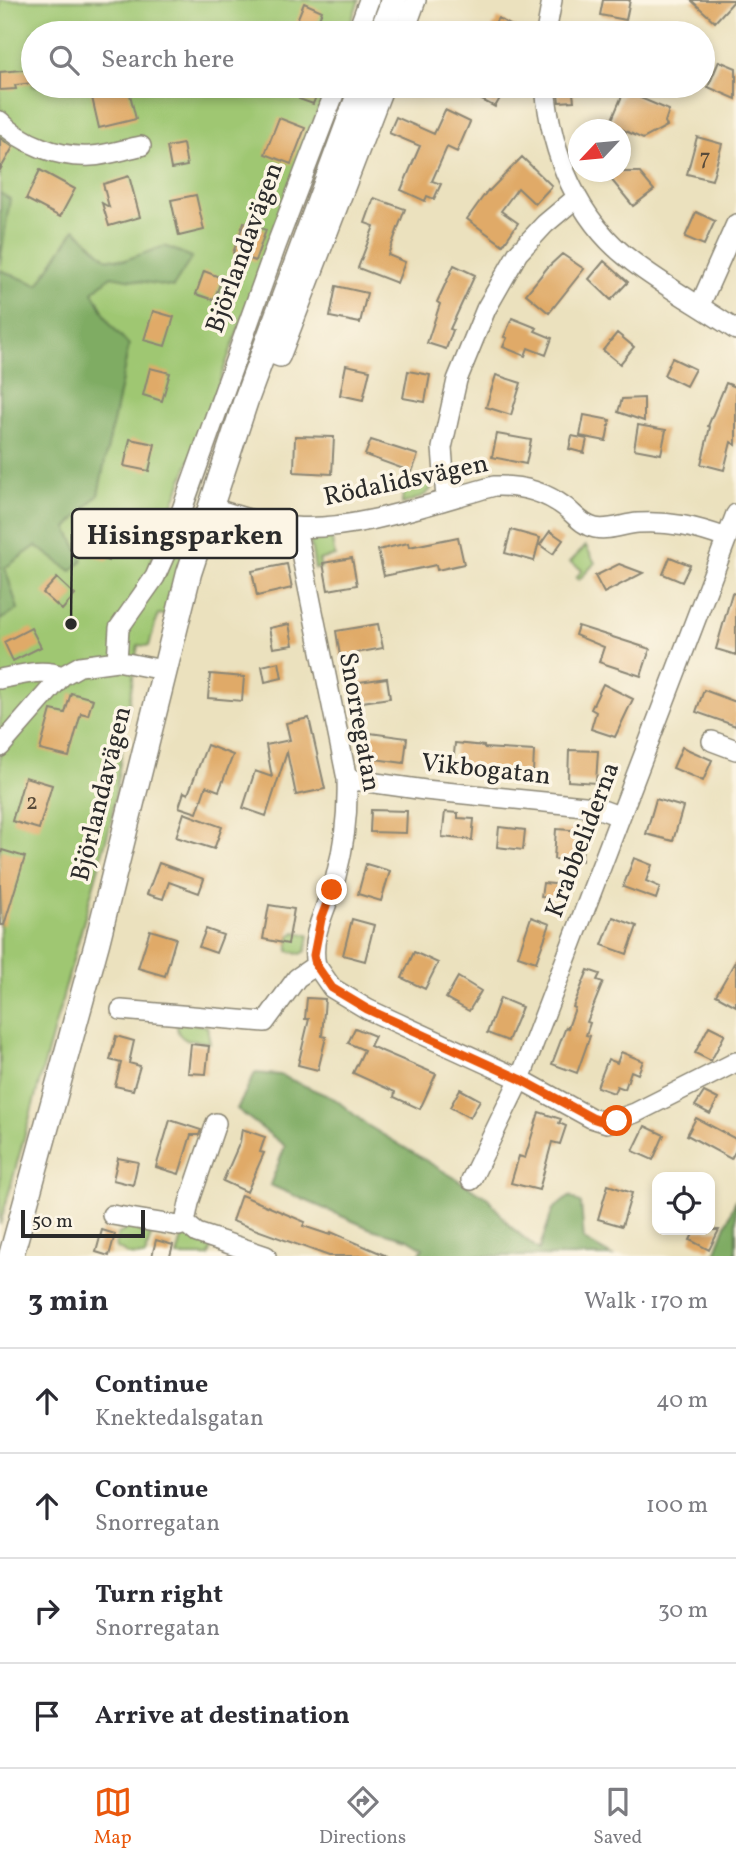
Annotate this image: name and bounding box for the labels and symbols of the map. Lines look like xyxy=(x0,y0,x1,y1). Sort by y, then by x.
north arrow xyxy=(568,119,631,182)
house number: 7 xyxy=(699,143,711,175)
street label: Björlandavägen xyxy=(197,158,293,338)
street label: Rödalidsvägen xyxy=(320,446,492,516)
callout: Hisingsparken xyxy=(72,509,297,558)
text: Hisingsparken xyxy=(87,517,283,556)
street label: Snorregatan xyxy=(329,649,389,795)
street label: Björlandavägen xyxy=(63,703,141,885)
street label: Vikbogatan xyxy=(419,745,553,795)
street label: Krabbeliderna xyxy=(537,757,629,923)
house number: 2 xyxy=(26,787,38,819)
route end xyxy=(316,874,347,905)
route start xyxy=(601,1105,632,1136)
scale bar xyxy=(21,1207,145,1239)

